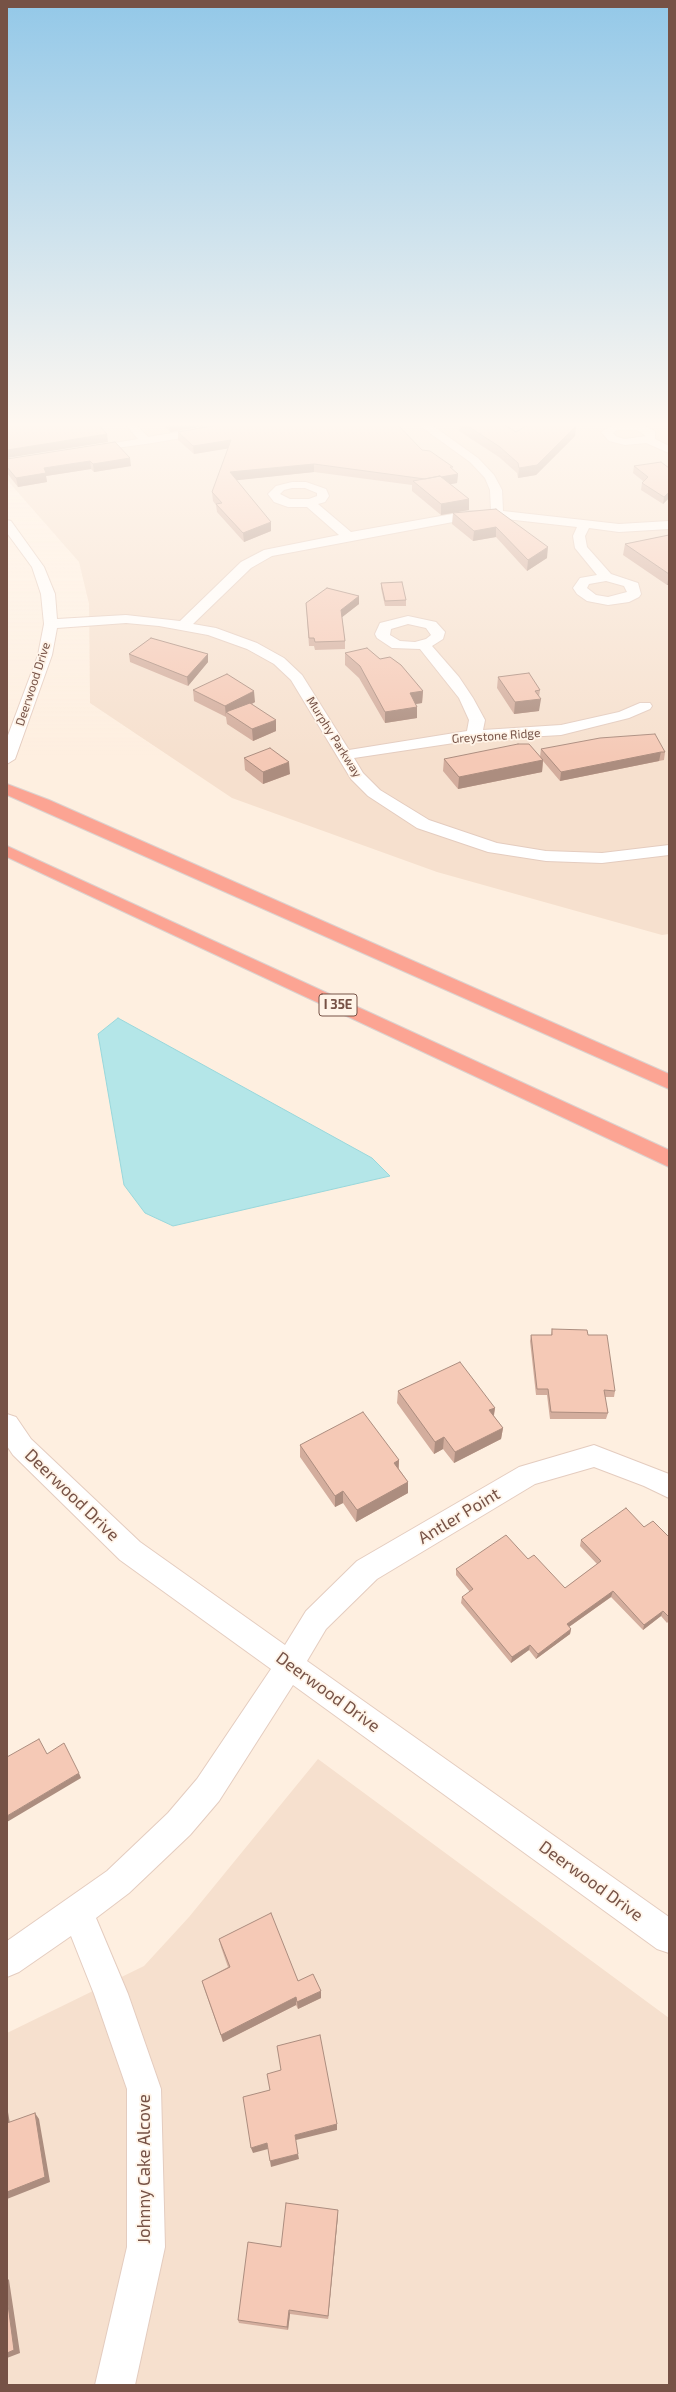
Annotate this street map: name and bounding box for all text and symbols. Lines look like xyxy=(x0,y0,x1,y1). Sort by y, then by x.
street label: Deerwood Drive xyxy=(13,640,53,728)
street label: Murphy Parkway xyxy=(303,694,365,780)
street label: Greystone Ridge xyxy=(451,726,541,746)
road number: I 35E xyxy=(319,994,357,1016)
street label: Deerwood Drive xyxy=(20,1445,124,1545)
street label: Antler Point xyxy=(414,1484,504,1548)
street label: Deerwood Drive xyxy=(272,1647,384,1737)
street label: Deerwood Drive xyxy=(535,1836,647,1926)
street label: Johnny Cake Alcove xyxy=(134,2094,154,2244)

